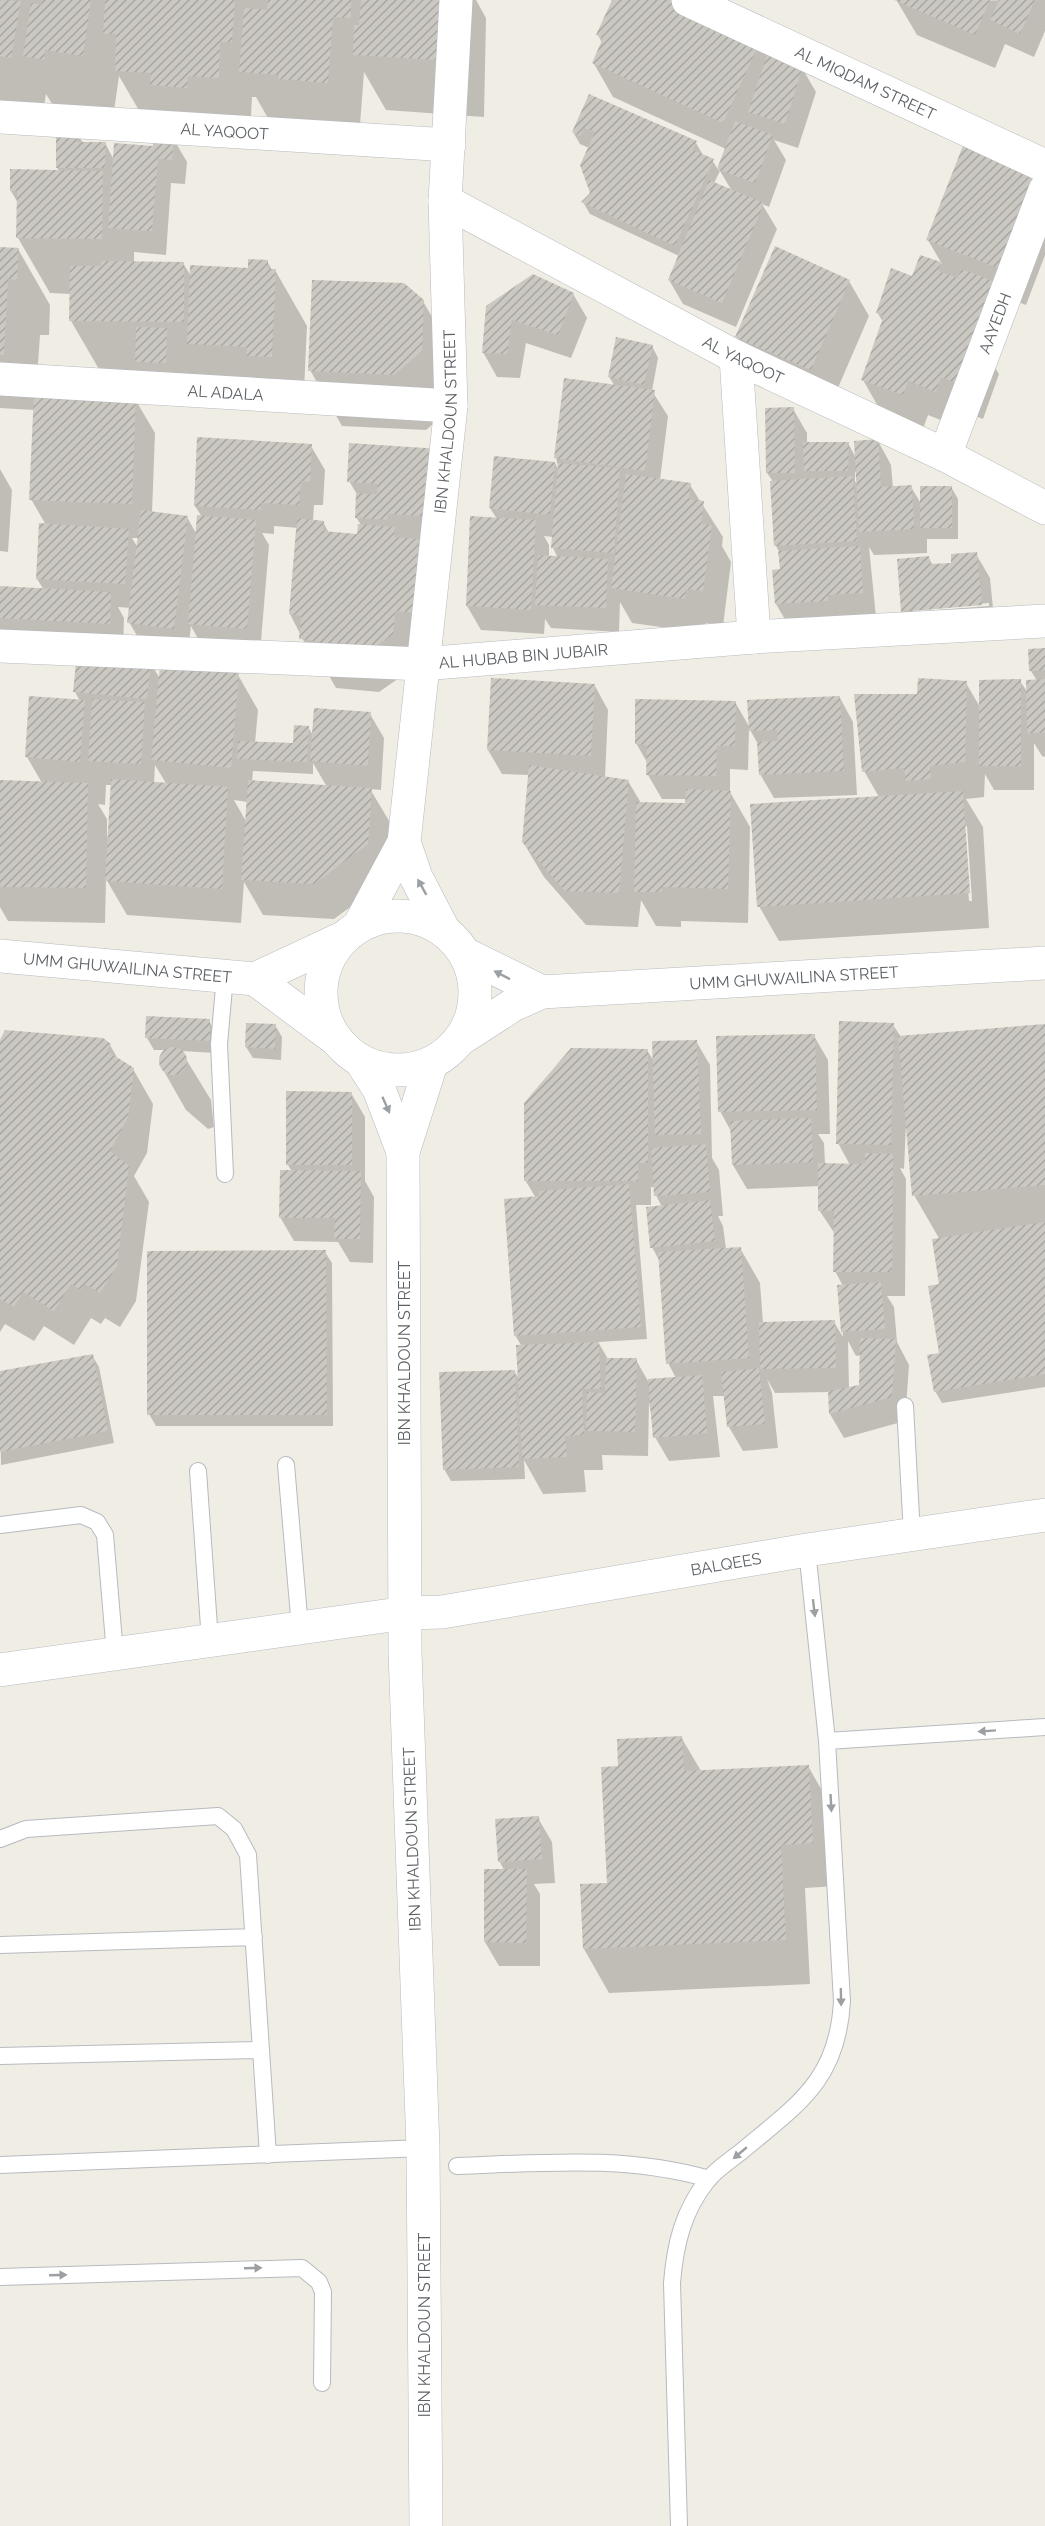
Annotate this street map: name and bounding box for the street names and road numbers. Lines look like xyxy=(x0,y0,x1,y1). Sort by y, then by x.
street label: AL MIQDAM STREET xyxy=(792,42,939,124)
street label: AL YAQOOT xyxy=(180,119,269,143)
street label: AAYEDH xyxy=(975,290,1015,356)
street label: IBN KHALDOUN STREET xyxy=(430,329,461,514)
street label: AL YAQOOT xyxy=(700,331,787,388)
street label: AL ADALA xyxy=(187,381,264,404)
street label: AL HUBAB BIN JUBAIR xyxy=(438,639,609,672)
street label: UMM GHUWAILINA STREET xyxy=(22,949,233,986)
street label: UMM GHUWAILINA STREET xyxy=(689,962,899,993)
street label: IBN KHALDOUN STREET xyxy=(395,1261,414,1445)
street label: BALQEES xyxy=(689,1548,763,1579)
street label: IBN KHALDOUN STREET xyxy=(399,1746,425,1931)
street label: IBN KHALDOUN STREET xyxy=(415,2233,434,2417)

